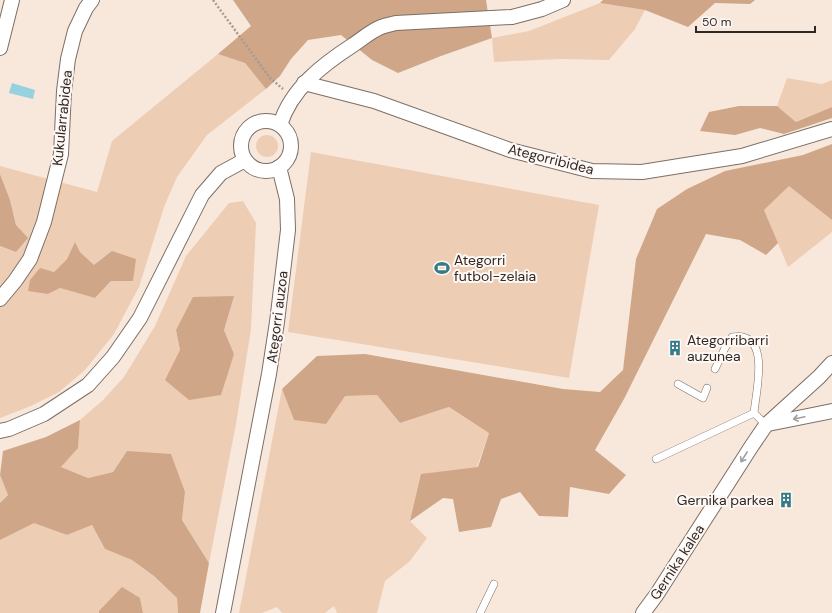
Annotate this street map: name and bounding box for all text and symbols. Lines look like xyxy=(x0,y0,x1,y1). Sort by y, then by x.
scale bar xyxy=(696,8,815,34)
text: 50 m xyxy=(702,14,731,30)
street label: Kukularrabidea xyxy=(48,69,76,167)
street label: Ategorribidea xyxy=(506,140,596,178)
place label: Ategorri futbol-zelaia xyxy=(454,251,536,285)
sports icon: Ategorri futbol-zelaia xyxy=(433,259,451,277)
street label: Ategorri auzoa xyxy=(262,270,292,364)
place label: Ategorribarri auzunea xyxy=(687,331,769,365)
building icon: Ategorribarri auzunea xyxy=(666,339,684,357)
one-way arrow xyxy=(793,414,806,422)
one-way arrow xyxy=(740,451,748,462)
place label: Gernika parkea xyxy=(677,491,774,509)
building icon: Gernika parkea xyxy=(777,491,795,509)
street label: Gernika kalea xyxy=(646,521,708,603)

